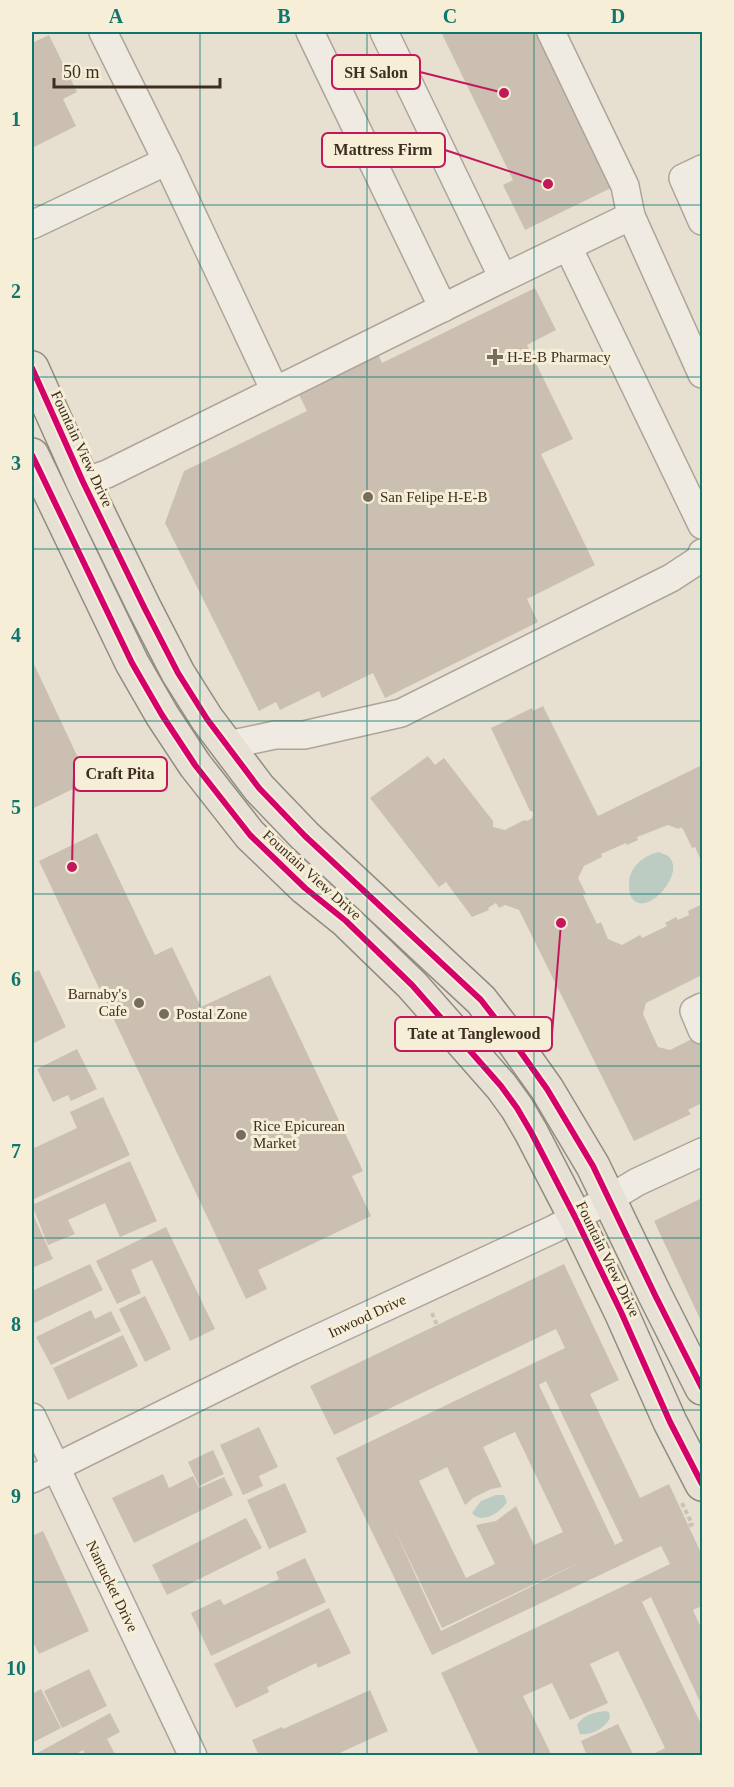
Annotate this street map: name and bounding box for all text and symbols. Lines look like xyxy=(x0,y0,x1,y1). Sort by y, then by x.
text: A xyxy=(109,5,124,27)
text: B xyxy=(277,5,291,27)
text: C xyxy=(443,5,457,27)
text: D xyxy=(611,5,625,27)
scale bar xyxy=(54,51,220,89)
callout: SH Salon xyxy=(332,55,420,89)
text: 50 m xyxy=(63,62,100,82)
text: SH Salon xyxy=(344,64,408,81)
text: 1 xyxy=(11,108,21,130)
callout: Mattress Firm xyxy=(322,133,445,167)
text: Mattress Firm xyxy=(334,141,433,158)
text: 2 xyxy=(11,280,21,302)
place label: H-E-B Pharmacy xyxy=(507,349,611,365)
marker: H-E-B Pharmacy xyxy=(488,350,502,364)
street label: Fountain View Drive xyxy=(48,388,116,510)
text: 3 xyxy=(11,452,21,474)
place label: San Felipe H-E-B xyxy=(380,489,487,505)
marker: San Felipe H-E-B xyxy=(361,490,375,504)
text: 4 xyxy=(11,624,21,646)
callout: Craft Pita xyxy=(74,757,167,791)
text: Craft Pita xyxy=(86,765,154,782)
text: 5 xyxy=(11,796,21,818)
street label: Fountain View Drive xyxy=(260,827,365,923)
text: 6 xyxy=(11,968,21,990)
place label: Barnaby's Cafe xyxy=(68,986,127,1019)
marker: Barnaby's Cafe xyxy=(132,996,146,1010)
place label: Postal Zone xyxy=(176,1006,248,1022)
marker: Postal Zone xyxy=(157,1007,171,1021)
callout: Tate at Tanglewood xyxy=(395,1017,552,1051)
text: Tate at Tanglewood xyxy=(408,1025,540,1043)
place label: Rice Epicurean Market xyxy=(253,1118,346,1151)
marker: Rice Epicurean Market xyxy=(234,1128,248,1142)
text: 7 xyxy=(11,1140,21,1162)
street label: Fountain View Drive xyxy=(573,1199,643,1320)
street label: Inwood Drive xyxy=(326,1291,409,1341)
text: 8 xyxy=(11,1313,21,1335)
text: 9 xyxy=(11,1485,21,1507)
street label: Nantucket Drive xyxy=(83,1538,141,1635)
text: 10 xyxy=(6,1657,26,1679)

